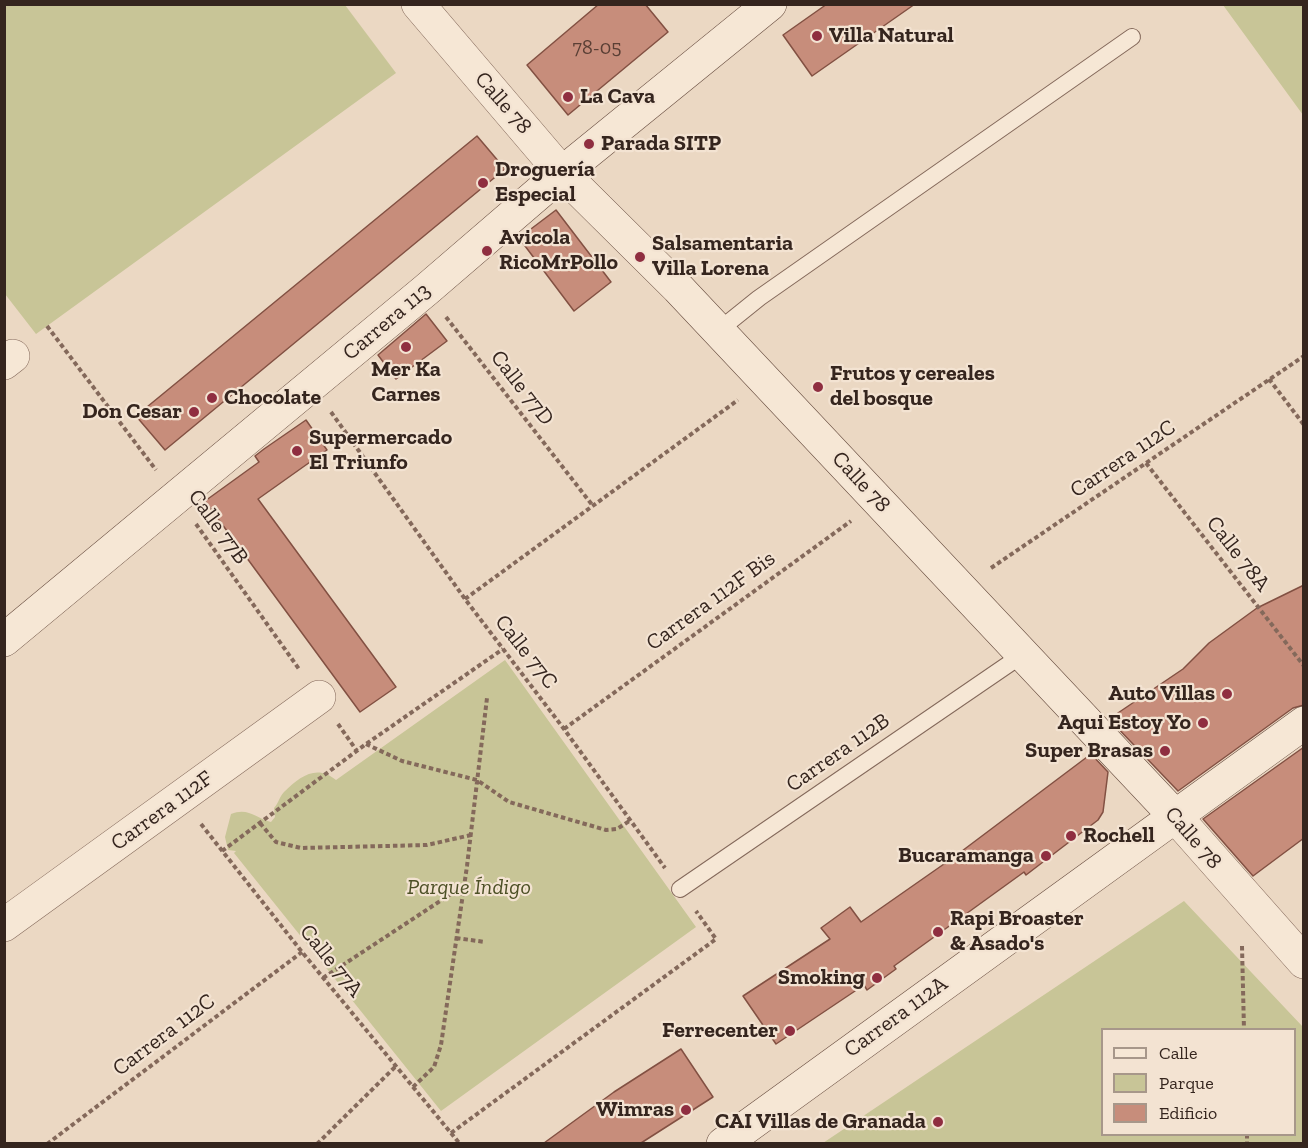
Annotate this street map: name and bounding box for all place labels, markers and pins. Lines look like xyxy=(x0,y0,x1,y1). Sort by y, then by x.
place label: Villa Natural xyxy=(829,23,954,49)
marker: Villa Natural xyxy=(810,29,824,43)
place label: La Cava xyxy=(580,84,655,110)
marker: La Cava xyxy=(561,90,575,104)
place label: Parada SITP xyxy=(601,131,721,157)
marker: Parada SITP xyxy=(582,137,596,151)
place label: Droguería Especial xyxy=(495,157,595,208)
marker: Droguería Especial xyxy=(476,176,490,190)
place label: Avicola RicoMrPollo xyxy=(499,225,618,276)
place label: Salsamentaria Villa Lorena xyxy=(652,231,793,282)
marker: Avicola RicoMrPollo xyxy=(480,244,494,258)
marker: Salsamentaria Villa Lorena xyxy=(633,250,647,264)
marker: Mer Ka Carnes xyxy=(399,340,413,354)
place label: Mer Ka Carnes xyxy=(371,357,441,408)
place label: Frutos y cereales del bosque xyxy=(830,361,995,412)
marker: Frutos y cereales del bosque xyxy=(811,380,825,394)
place label: Chocolate xyxy=(224,385,321,411)
marker: Chocolate xyxy=(205,391,219,405)
place label: Don Cesar xyxy=(82,399,182,425)
marker: Don Cesar xyxy=(187,405,201,419)
place label: Supermercado El Triunfo xyxy=(309,425,452,476)
marker: Supermercado El Triunfo xyxy=(290,444,304,458)
place label: Auto Villas xyxy=(1108,681,1215,707)
marker: Auto Villas xyxy=(1220,687,1234,701)
place label: Aqui Estoy Yo xyxy=(1057,710,1191,736)
marker: Aqui Estoy Yo xyxy=(1196,716,1210,730)
place label: Super Brasas xyxy=(1025,738,1153,764)
marker: Super Brasas xyxy=(1158,744,1172,758)
place label: Rochell xyxy=(1083,823,1155,849)
marker: Rochell xyxy=(1064,829,1078,843)
place label: Bucaramanga xyxy=(898,843,1034,869)
marker: Bucaramanga xyxy=(1039,849,1053,863)
place label: Rapi Broaster & Asado's xyxy=(950,906,1084,957)
marker: Rapi Broaster & Asado's xyxy=(931,925,945,939)
place label: Smoking xyxy=(778,965,865,991)
marker: Smoking xyxy=(870,971,884,985)
place label: Ferrecenter xyxy=(662,1018,778,1044)
marker: Ferrecenter xyxy=(783,1024,797,1038)
place label: Wimras xyxy=(596,1097,674,1123)
marker: Wimras xyxy=(679,1103,693,1117)
place label: CAI Villas de Granada xyxy=(715,1109,926,1135)
marker: CAI Villas de Granada xyxy=(931,1115,945,1129)

